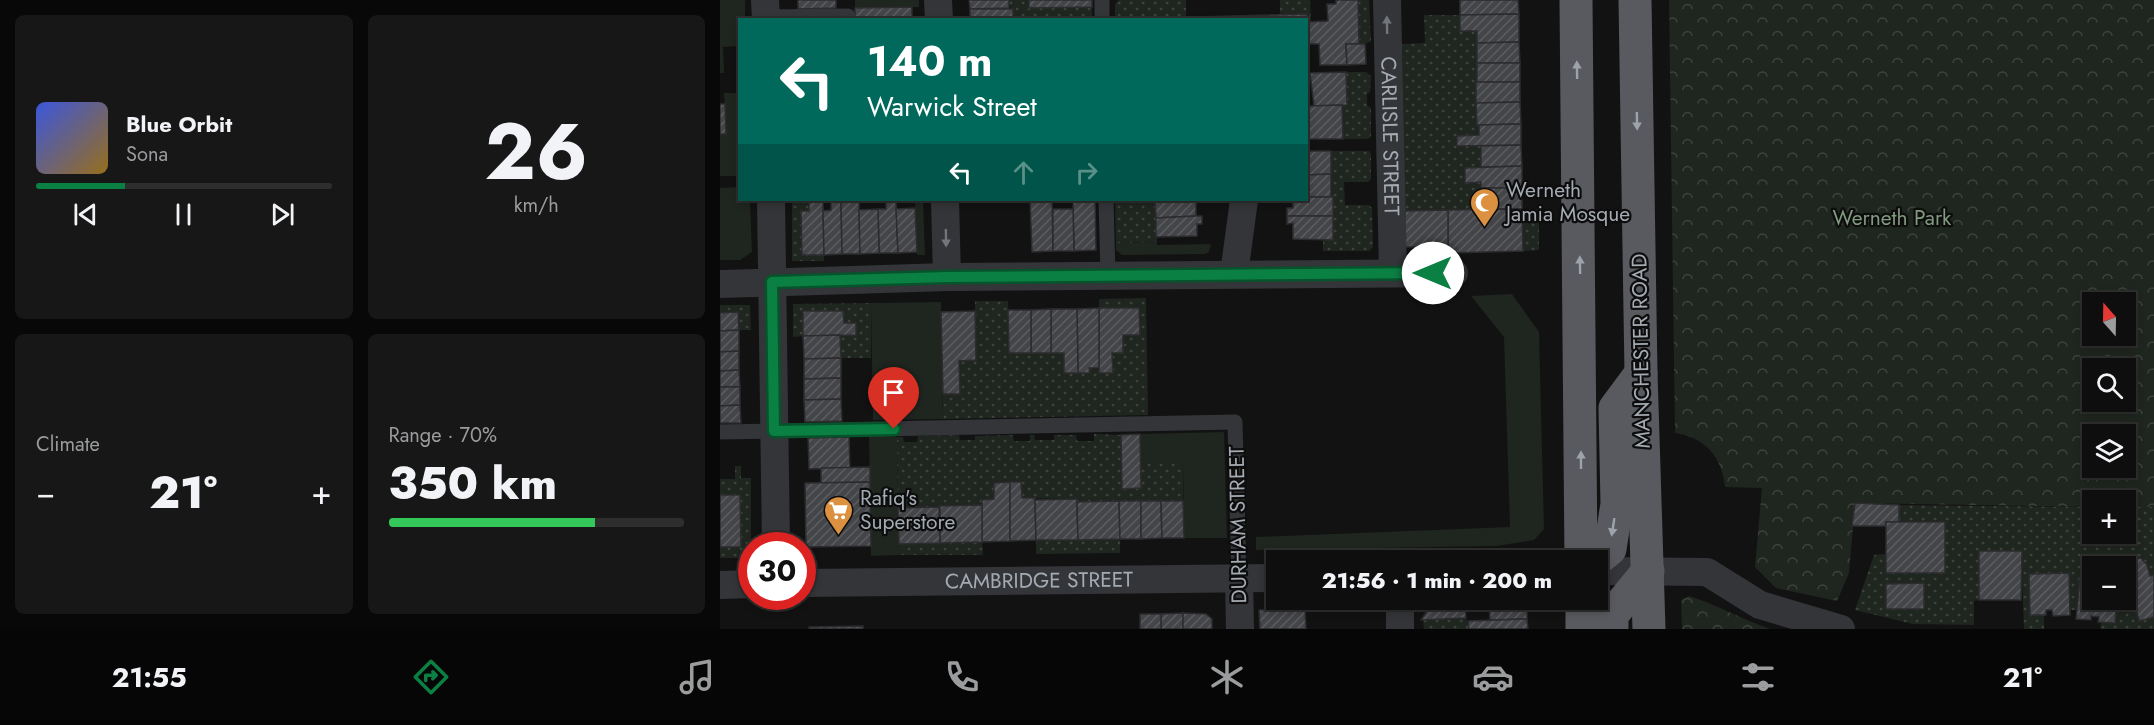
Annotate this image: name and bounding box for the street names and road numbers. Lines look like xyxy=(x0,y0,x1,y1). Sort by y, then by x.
street label: CARLISLE STREET xyxy=(1373,56,1407,216)
street label: MANCHESTER ROAD xyxy=(1624,253,1658,449)
street label: DURHAM STREET xyxy=(1222,446,1254,604)
street label: CAMBRIDGE STREET xyxy=(945,565,1133,596)

